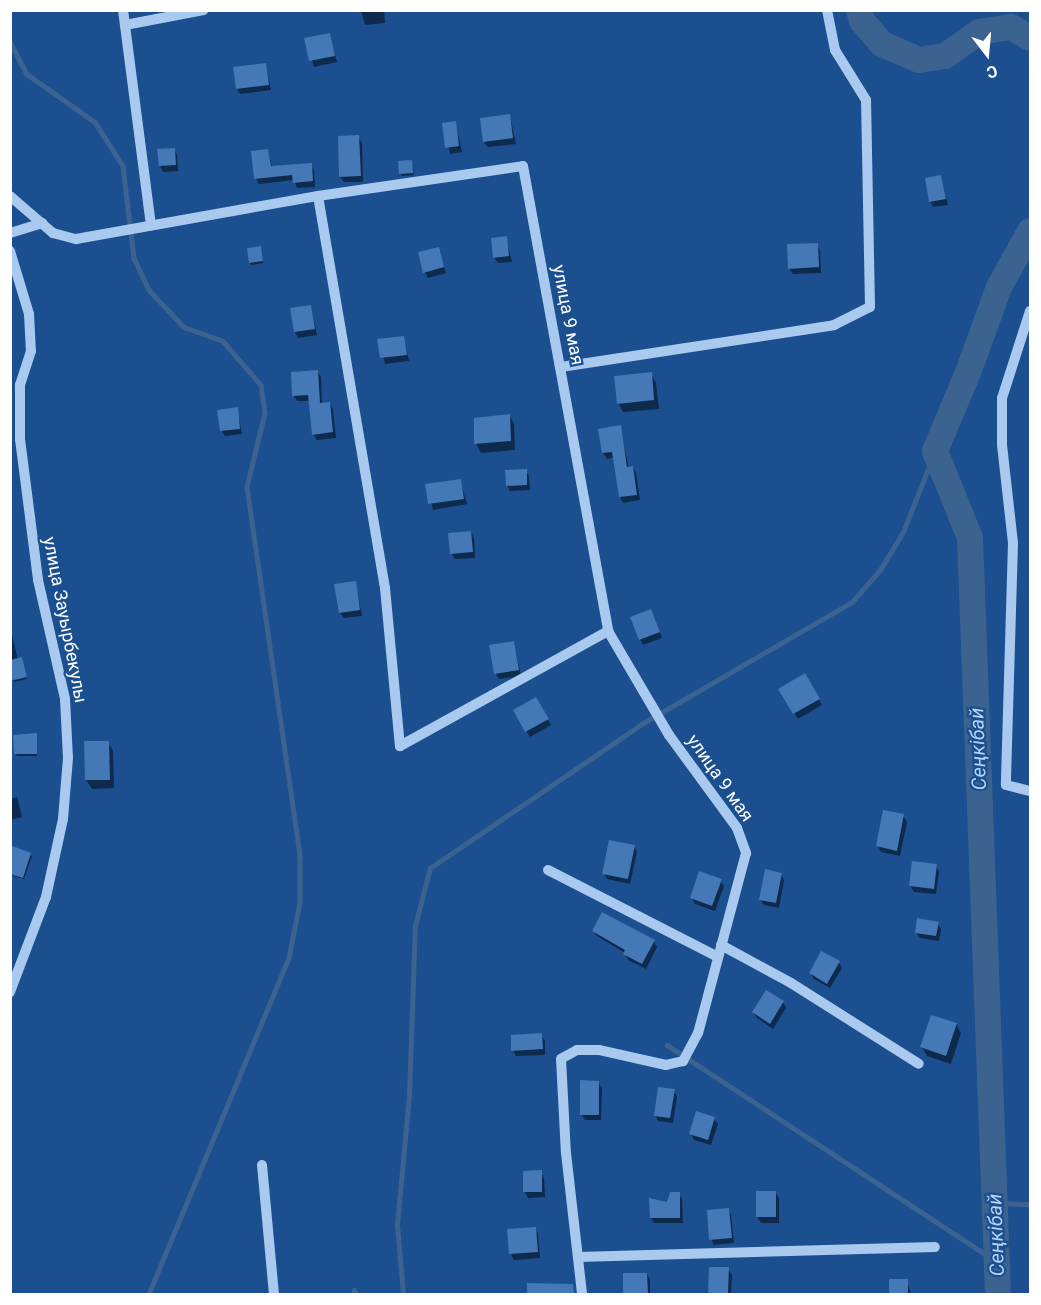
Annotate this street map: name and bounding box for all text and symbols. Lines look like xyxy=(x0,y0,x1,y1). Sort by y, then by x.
north arrow xyxy=(957,24,1017,84)
text: С xyxy=(984,61,1000,82)
street label: улица 9 мая xyxy=(548,263,588,367)
street label: улица Зауырбекулы xyxy=(38,535,92,705)
water label: Сеңкібай xyxy=(965,707,991,791)
street label: улица 9 мая xyxy=(682,730,758,826)
water label: Сеңкібай xyxy=(983,1193,1009,1277)

